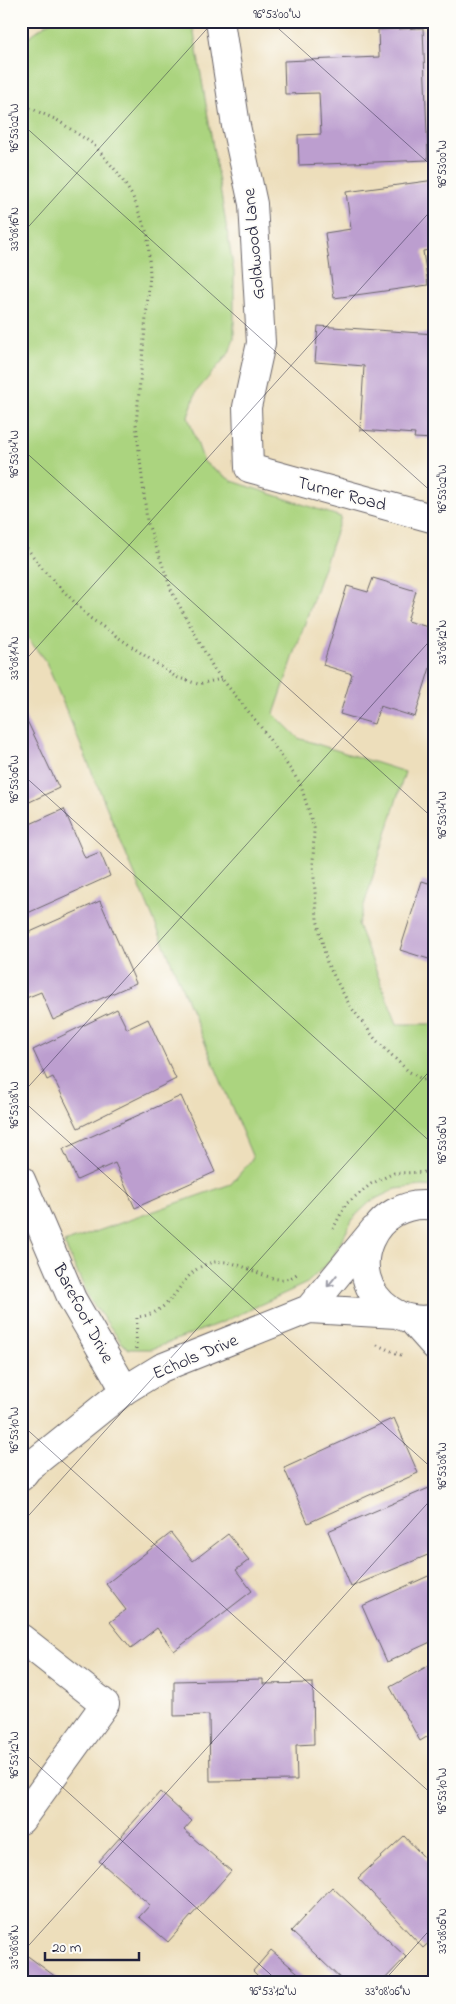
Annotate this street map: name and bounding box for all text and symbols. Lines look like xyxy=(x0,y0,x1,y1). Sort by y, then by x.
text: 96°53'00"W xyxy=(253,6,301,24)
text: 96°53'02"W xyxy=(6,104,24,152)
text: 96°53'00"W xyxy=(434,140,452,188)
street label: Goldwood Lane xyxy=(237,186,273,301)
text: 33°08'16"N xyxy=(6,207,24,251)
text: 96°53'04"W xyxy=(6,430,24,478)
text: 96°53'02"W xyxy=(434,465,452,513)
street label: Turner Road xyxy=(294,471,389,519)
text: 33°08'12"N xyxy=(434,620,452,664)
text: 33°08'14"N xyxy=(6,636,24,680)
text: 96°53'06"W xyxy=(6,755,24,803)
text: 96°53'04"W xyxy=(434,791,452,839)
text: 96°53'08"W xyxy=(6,1082,24,1128)
text: 96°53'06"W xyxy=(434,1116,452,1164)
street label: Barefoot Drive xyxy=(45,1259,120,1369)
one-way arrow xyxy=(327,1275,338,1288)
street label: Echols Drive xyxy=(149,1328,243,1387)
text: 96°53'10"W xyxy=(6,1407,24,1453)
text: 96°53'08"W xyxy=(434,1443,452,1489)
text: 96°53'12"W xyxy=(6,1731,24,1779)
text: 96°53'10"W xyxy=(434,1768,452,1814)
text: 33°08'06"N xyxy=(434,1908,452,1954)
text: 33°08'08"N xyxy=(6,1925,24,1969)
scale bar xyxy=(45,1929,139,1961)
text: 20 m xyxy=(52,1937,82,1959)
text: 96°53'12"W xyxy=(249,1983,297,2001)
text: 33°08'06"N xyxy=(365,1983,411,2001)

